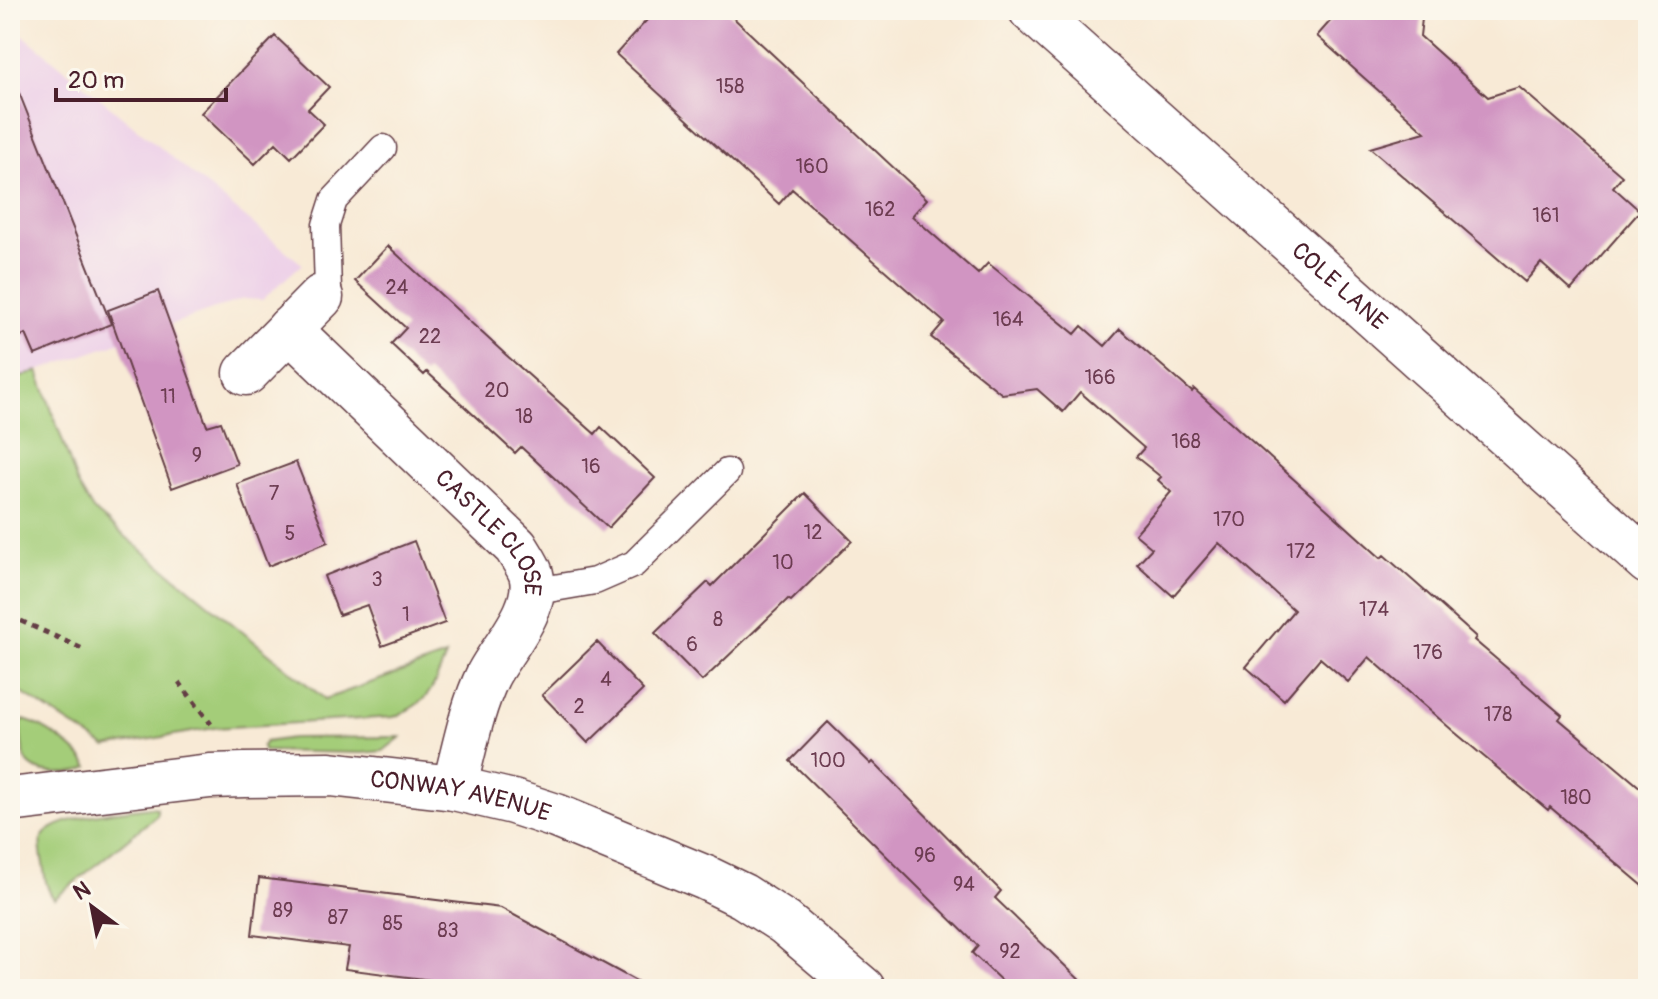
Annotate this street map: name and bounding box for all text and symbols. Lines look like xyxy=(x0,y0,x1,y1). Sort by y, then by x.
scale bar xyxy=(56,52,226,102)
text: 20 m xyxy=(68,66,124,95)
house number: 158 xyxy=(716,74,744,99)
house number: 160 xyxy=(795,154,829,179)
house number: 162 xyxy=(865,197,895,222)
house number: 161 xyxy=(1532,203,1560,228)
street label: COLE LANE xyxy=(1285,236,1393,337)
house number: 24 xyxy=(386,275,409,300)
house number: 164 xyxy=(992,307,1024,332)
house number: 22 xyxy=(419,324,441,349)
house number: 166 xyxy=(1084,365,1116,390)
house number: 20 xyxy=(485,378,509,403)
house number: 11 xyxy=(160,384,176,409)
house number: 18 xyxy=(515,404,533,429)
house number: 168 xyxy=(1171,429,1201,454)
house number: 9 xyxy=(192,443,202,468)
house number: 16 xyxy=(581,454,601,479)
street label: CASTLE CLOSE xyxy=(429,463,547,597)
house number: 7 xyxy=(269,481,280,506)
house number: 170 xyxy=(1213,507,1245,532)
house number: 12 xyxy=(804,520,823,545)
house number: 5 xyxy=(285,521,295,546)
house number: 172 xyxy=(1286,539,1316,564)
house number: 10 xyxy=(772,550,794,575)
house number: 3 xyxy=(371,567,383,592)
house number: 174 xyxy=(1359,597,1389,622)
house number: 1 xyxy=(402,602,410,627)
house number: 8 xyxy=(713,607,723,632)
house number: 6 xyxy=(686,632,698,657)
house number: 176 xyxy=(1413,640,1443,665)
house number: 4 xyxy=(600,667,612,692)
house number: 2 xyxy=(573,694,585,719)
house number: 178 xyxy=(1484,702,1512,727)
house number: 100 xyxy=(810,748,846,773)
street label: CONWAY AVENUE xyxy=(369,765,554,828)
house number: 180 xyxy=(1560,785,1592,810)
house number: 96 xyxy=(914,843,936,868)
north arrow xyxy=(52,867,132,947)
house number: 94 xyxy=(953,872,975,897)
text: N xyxy=(68,875,96,907)
house number: 89 xyxy=(273,898,293,923)
house number: 87 xyxy=(328,905,349,930)
house number: 85 xyxy=(383,911,403,936)
house number: 83 xyxy=(437,918,459,943)
house number: 92 xyxy=(999,939,1021,964)

